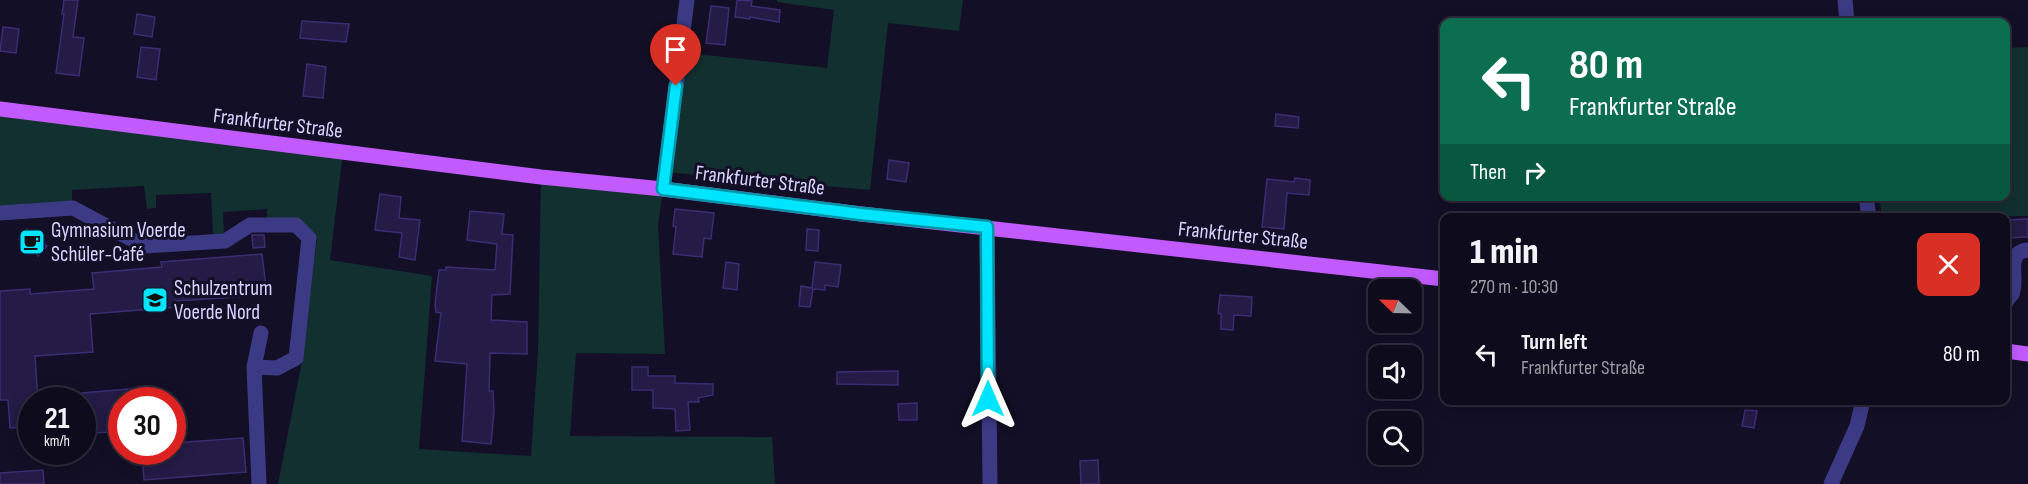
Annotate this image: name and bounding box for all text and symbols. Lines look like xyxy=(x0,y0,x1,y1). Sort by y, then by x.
pin xyxy=(650,24,701,86)
icon: arrive xyxy=(659,33,692,66)
text: 80 m xyxy=(1569,40,1643,91)
icon: left xyxy=(1470,42,1548,120)
text: Frankfurter Straße xyxy=(1569,91,1737,123)
street label: Frankfurter Straße xyxy=(212,103,344,144)
icon: right xyxy=(1518,156,1551,189)
text: Then xyxy=(1470,159,1506,186)
street label: Frankfurter Straße xyxy=(694,160,826,201)
street label: Frankfurter Straße xyxy=(1177,216,1309,255)
place label: Gymnasium Voerde Schüler-Café xyxy=(51,218,186,267)
cafe icon: Gymnasium Voerde Schüler-Café xyxy=(17,227,47,257)
text: 1 min xyxy=(1470,231,1538,274)
button: close xyxy=(1917,233,1980,296)
text: 270 m · 10:30 xyxy=(1470,275,1558,299)
place label: Schulzentrum Voerde Nord xyxy=(174,276,273,325)
north arrow xyxy=(1368,279,1422,333)
map controls xyxy=(1368,279,1422,465)
school or university icon: Schulzentrum Voerde Nord xyxy=(140,285,170,315)
text: Turn left xyxy=(1521,329,1587,356)
icon: left xyxy=(1470,338,1503,371)
text: 80 m xyxy=(1943,341,1980,368)
button: sound xyxy=(1368,345,1422,399)
text: Frankfurter Straße xyxy=(1521,356,1645,380)
position arrow xyxy=(956,367,1020,431)
speed limit sign: 30 xyxy=(108,387,186,465)
text: 21 xyxy=(45,401,69,437)
button: search xyxy=(1368,411,1422,465)
text: km/h xyxy=(44,432,70,451)

